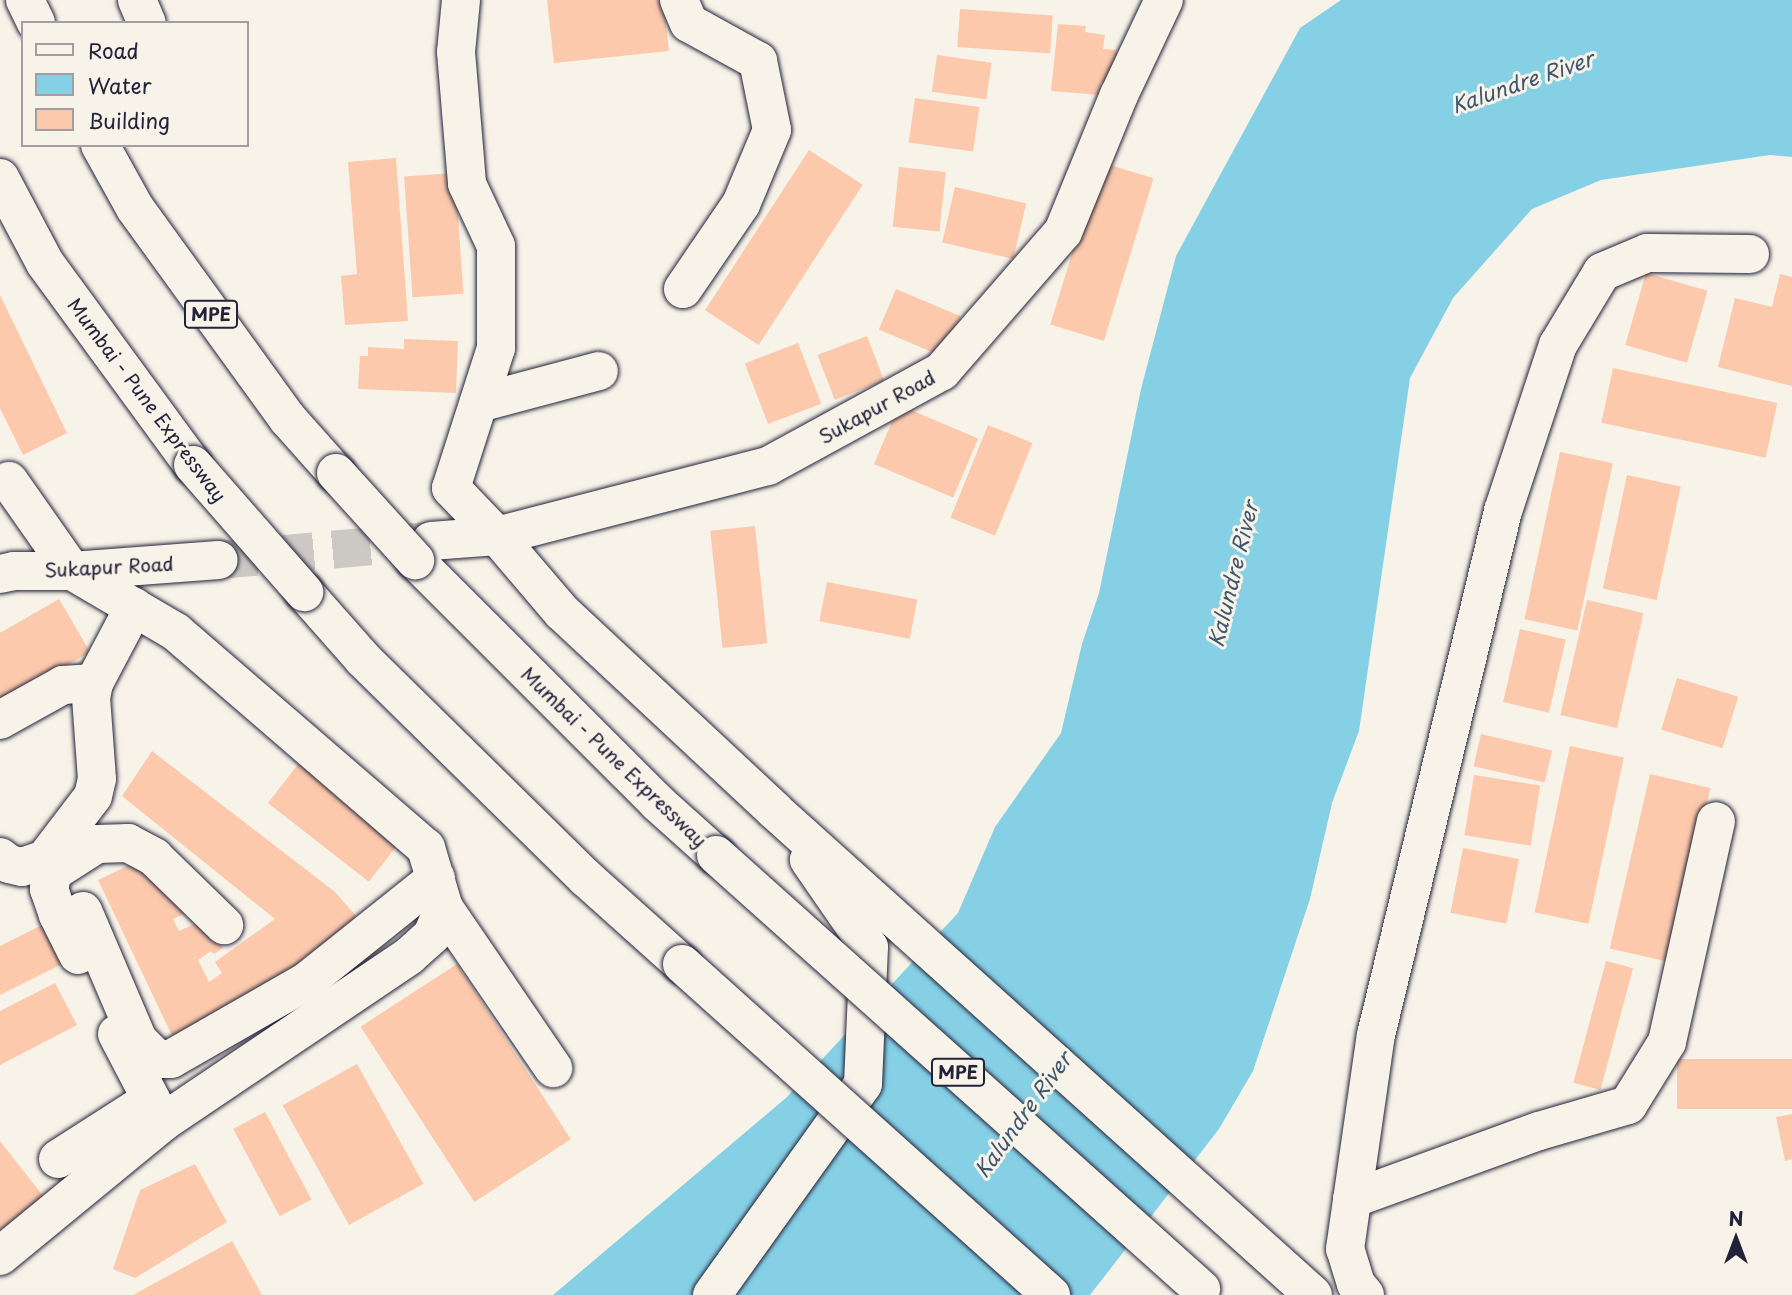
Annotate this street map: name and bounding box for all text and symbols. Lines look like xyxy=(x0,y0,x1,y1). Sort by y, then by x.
legend xyxy=(21,21,248,147)
text: Road xyxy=(88,34,139,66)
water label: Kalundre River xyxy=(1448,45,1596,117)
text: Water xyxy=(88,69,151,101)
text: Building xyxy=(88,104,170,136)
street label: Mumbai - Pune Expressway xyxy=(62,292,232,508)
road number: MPE xyxy=(183,300,239,328)
street label: Sukapur Road xyxy=(815,366,939,448)
water label: Kalundre River xyxy=(1202,499,1262,649)
street label: Sukapur Road xyxy=(44,552,174,582)
street label: Mumbai - Pune Expressway xyxy=(515,661,713,853)
water label: Kalundre River xyxy=(968,1047,1076,1181)
road number: MPE xyxy=(930,1058,986,1086)
north arrow xyxy=(1701,1204,1771,1274)
text: N xyxy=(1728,1204,1744,1232)

